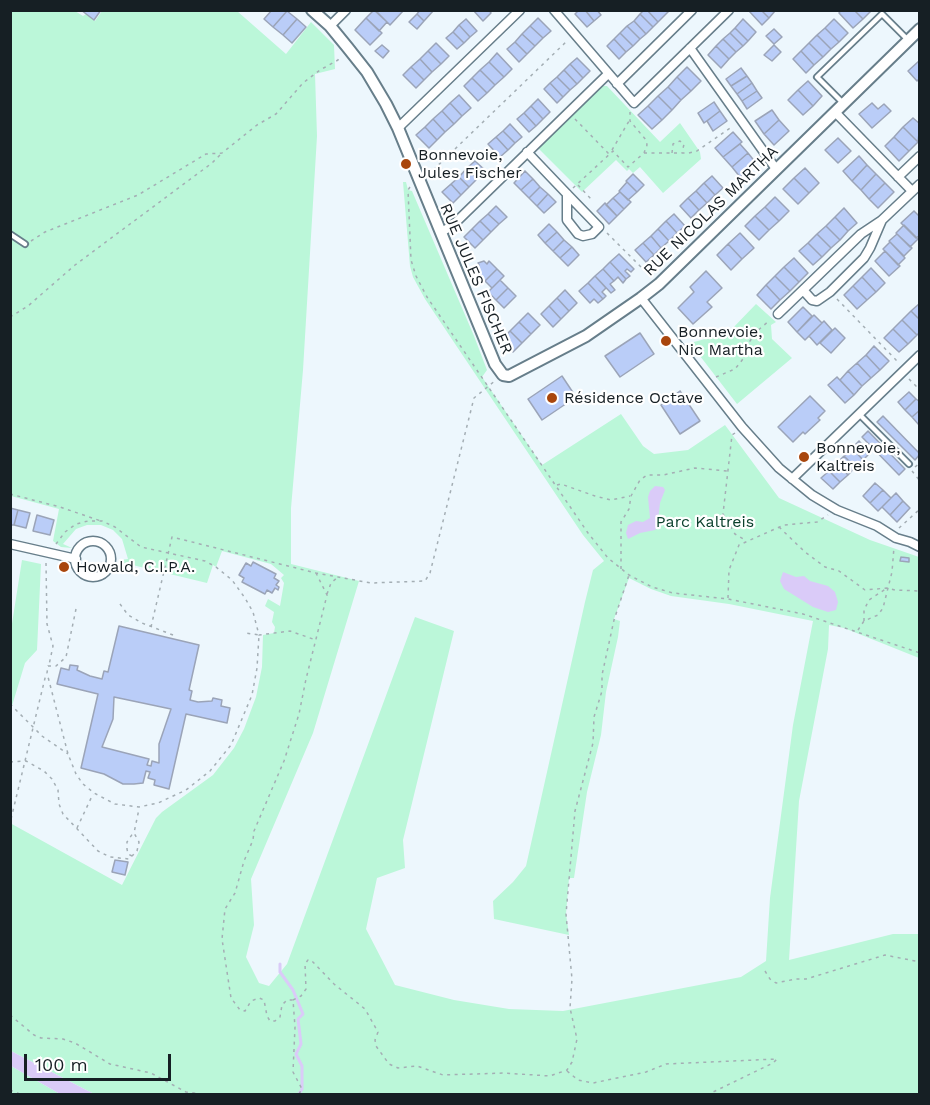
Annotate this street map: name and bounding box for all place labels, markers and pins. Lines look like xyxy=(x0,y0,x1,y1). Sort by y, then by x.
place label: Bonnevoie, Jules Fischer xyxy=(418,145,522,183)
marker: Bonnevoie, Jules Fischer xyxy=(399,157,413,171)
place label: Bonnevoie, Nic Martha xyxy=(678,322,763,360)
marker: Bonnevoie, Nic Martha xyxy=(659,334,673,348)
place label: Résidence Octave xyxy=(564,388,703,408)
marker: Résidence Octave xyxy=(545,391,559,405)
place label: Bonnevoie, Kaltreis xyxy=(816,438,901,476)
marker: Bonnevoie, Kaltreis xyxy=(797,450,811,464)
place label: Howald, C.I.P.A. xyxy=(76,557,195,577)
marker: Howald, C.I.P.A. xyxy=(57,560,71,574)

